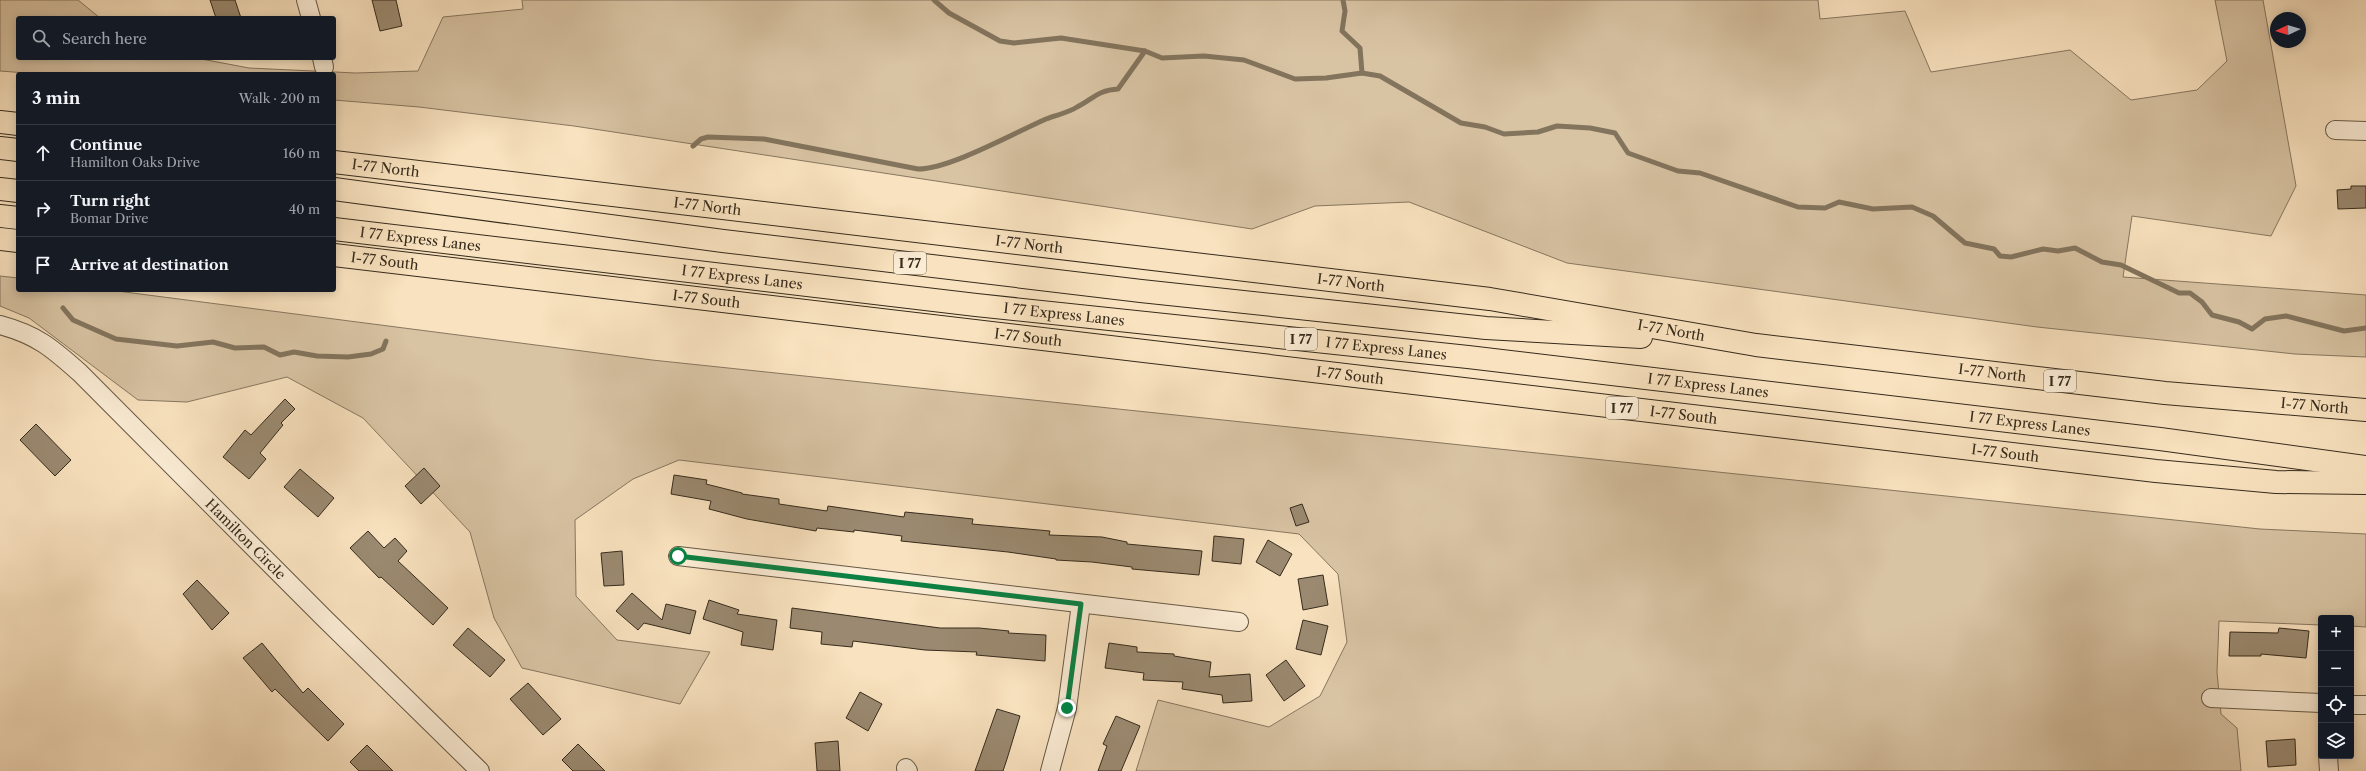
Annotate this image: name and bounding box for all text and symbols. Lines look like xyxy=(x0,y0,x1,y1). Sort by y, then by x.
north arrow xyxy=(2270,12,2306,48)
search box xyxy=(16,16,336,60)
icon: search xyxy=(30,27,52,49)
text: Search here xyxy=(62,29,147,48)
text: 3 min xyxy=(32,88,81,108)
text: Walk · 200 m xyxy=(239,90,320,106)
text: Continue xyxy=(70,135,142,154)
icon: ahead xyxy=(32,142,54,164)
text: 160 m xyxy=(283,145,320,161)
text: Hamilton Oaks Drive xyxy=(70,154,200,170)
street label: I-77 North xyxy=(351,155,421,181)
text: Turn right xyxy=(70,191,150,210)
street label: I-77 North xyxy=(672,193,743,219)
icon: right xyxy=(32,198,54,220)
text: 40 m xyxy=(289,201,320,217)
text: Bomar Drive xyxy=(70,210,148,226)
street label: I 77 Express Lanes xyxy=(359,223,482,255)
street label: I-77 North xyxy=(994,231,1064,257)
street label: I-77 South xyxy=(350,248,420,274)
road number: I 77 xyxy=(894,252,926,274)
icon: arrive xyxy=(32,254,54,276)
text: Arrive at destination xyxy=(70,255,229,274)
street label: I 77 Express Lanes xyxy=(681,261,804,293)
street label: I-77 North xyxy=(1316,270,1386,295)
street label: I-77 South xyxy=(671,286,742,312)
street label: I 77 Express Lanes xyxy=(1003,299,1126,330)
street label: I-77 North xyxy=(1636,316,1707,345)
street label: I-77 South xyxy=(993,324,1063,350)
road number: I 77 xyxy=(1285,328,1317,350)
street label: I 77 Express Lanes xyxy=(1325,333,1448,364)
street label: I-77 North xyxy=(1957,360,2028,386)
street label: I-77 South xyxy=(1315,362,1385,388)
street label: I 77 Express Lanes xyxy=(1647,369,1770,402)
road number: I 77 xyxy=(2044,370,2076,392)
street label: I-77 North xyxy=(2280,394,2350,418)
road number: I 77 xyxy=(1606,397,1638,419)
street label: I-77 South xyxy=(1649,402,1719,428)
street label: I 77 Express Lanes xyxy=(1968,407,2091,440)
street label: I-77 South xyxy=(1970,440,2040,466)
street label: Hamilton Circle xyxy=(201,495,290,584)
route start xyxy=(669,547,687,565)
map controls xyxy=(2318,615,2354,759)
button: + xyxy=(2318,615,2354,651)
button: − xyxy=(2318,651,2354,687)
button: locate xyxy=(2318,687,2354,723)
route end xyxy=(1058,699,1076,717)
button: layers xyxy=(2318,723,2354,759)

